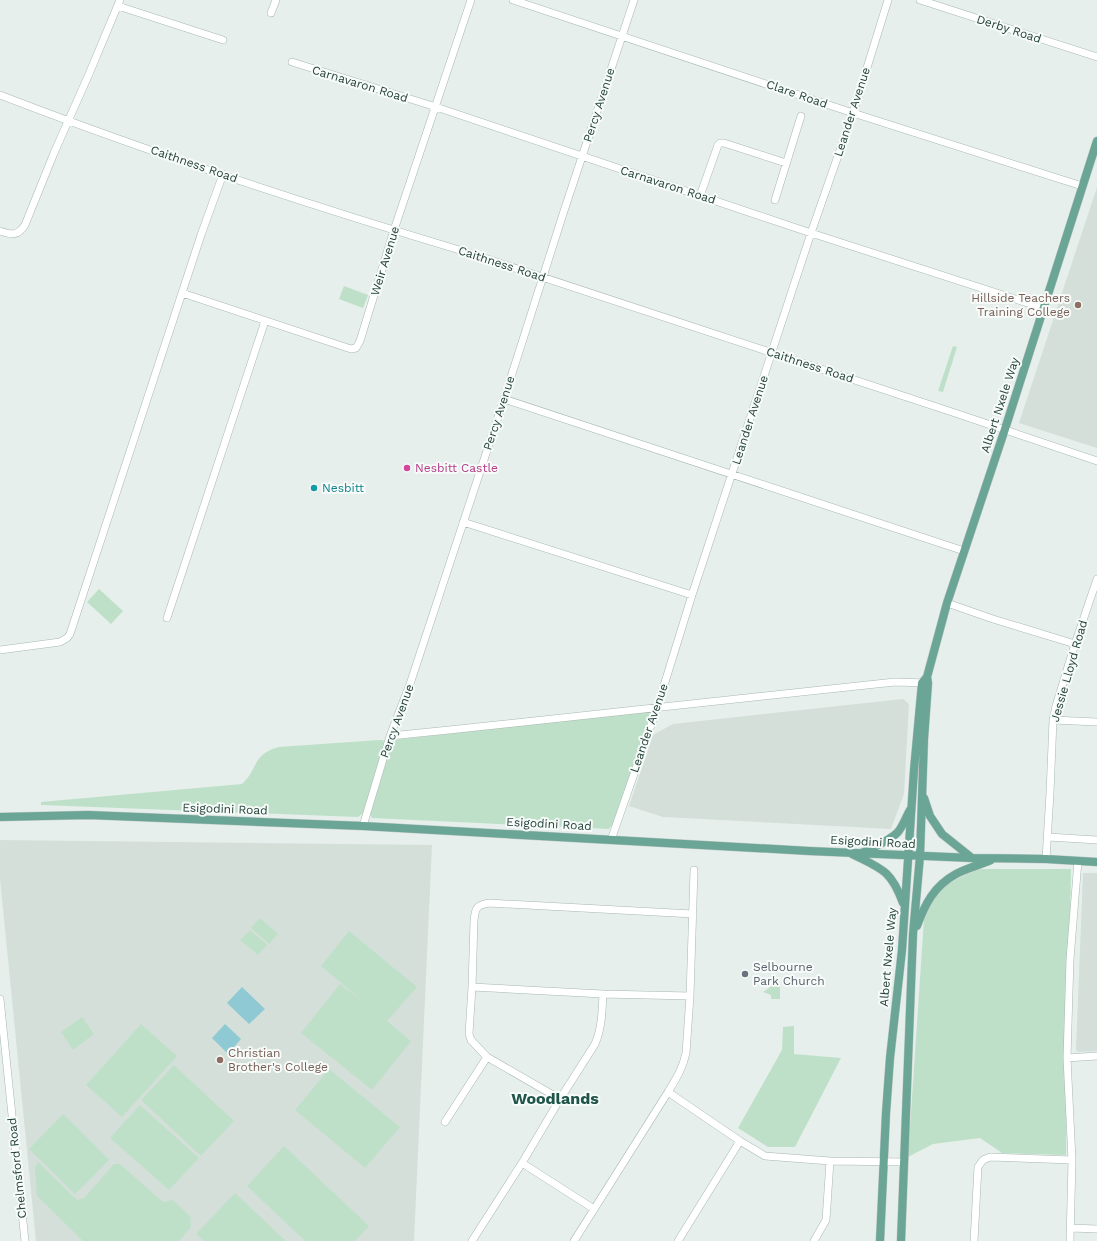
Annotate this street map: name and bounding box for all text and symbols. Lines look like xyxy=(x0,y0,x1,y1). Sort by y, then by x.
street label: Derby Road xyxy=(975,12,1043,46)
street label: Carnavaron Road xyxy=(310,63,410,105)
street label: Leander Avenue xyxy=(831,65,873,159)
street label: Percy Avenue xyxy=(580,66,618,144)
street label: Clare Road xyxy=(765,77,829,111)
street label: Caithness Road xyxy=(149,143,239,185)
street label: Carnavaron Road xyxy=(619,163,717,207)
street label: Weir Avenue xyxy=(368,224,402,297)
street label: Caithness Road xyxy=(457,243,547,285)
place label: Hillside Teachers Training College xyxy=(971,291,1070,319)
marker: Hillside Teachers Training College xyxy=(1073,300,1083,310)
street label: Caithness Road xyxy=(765,344,855,386)
street label: Albert Nxele Way xyxy=(978,355,1022,455)
street label: Leander Avenue xyxy=(729,373,771,467)
street label: Percy Avenue xyxy=(480,374,518,452)
place label: Nesbitt Castle xyxy=(415,461,498,475)
marker: Nesbitt Castle xyxy=(402,463,412,473)
place label: Nesbitt xyxy=(322,481,364,495)
marker: Nesbitt xyxy=(309,483,319,493)
street label: Jessie Lloyd Road xyxy=(1048,618,1090,724)
street label: Percy Avenue xyxy=(377,682,417,760)
street label: Leander Avenue xyxy=(627,682,671,774)
street label: Esigodini Road xyxy=(182,801,268,817)
street label: Esigodini Road xyxy=(506,815,592,833)
street label: Esigodini Road xyxy=(830,833,916,851)
street label: Albert Nxele Way xyxy=(877,906,899,1007)
place label: Selbourne Park Church xyxy=(753,960,825,988)
marker: Selbourne Park Church xyxy=(740,969,750,979)
place label: Christian Brother's College xyxy=(228,1046,328,1074)
marker: Christian Brother's College xyxy=(215,1055,225,1065)
district label: Woodlands xyxy=(511,1089,599,1108)
street label: Chelmsford Road xyxy=(5,1117,29,1219)

